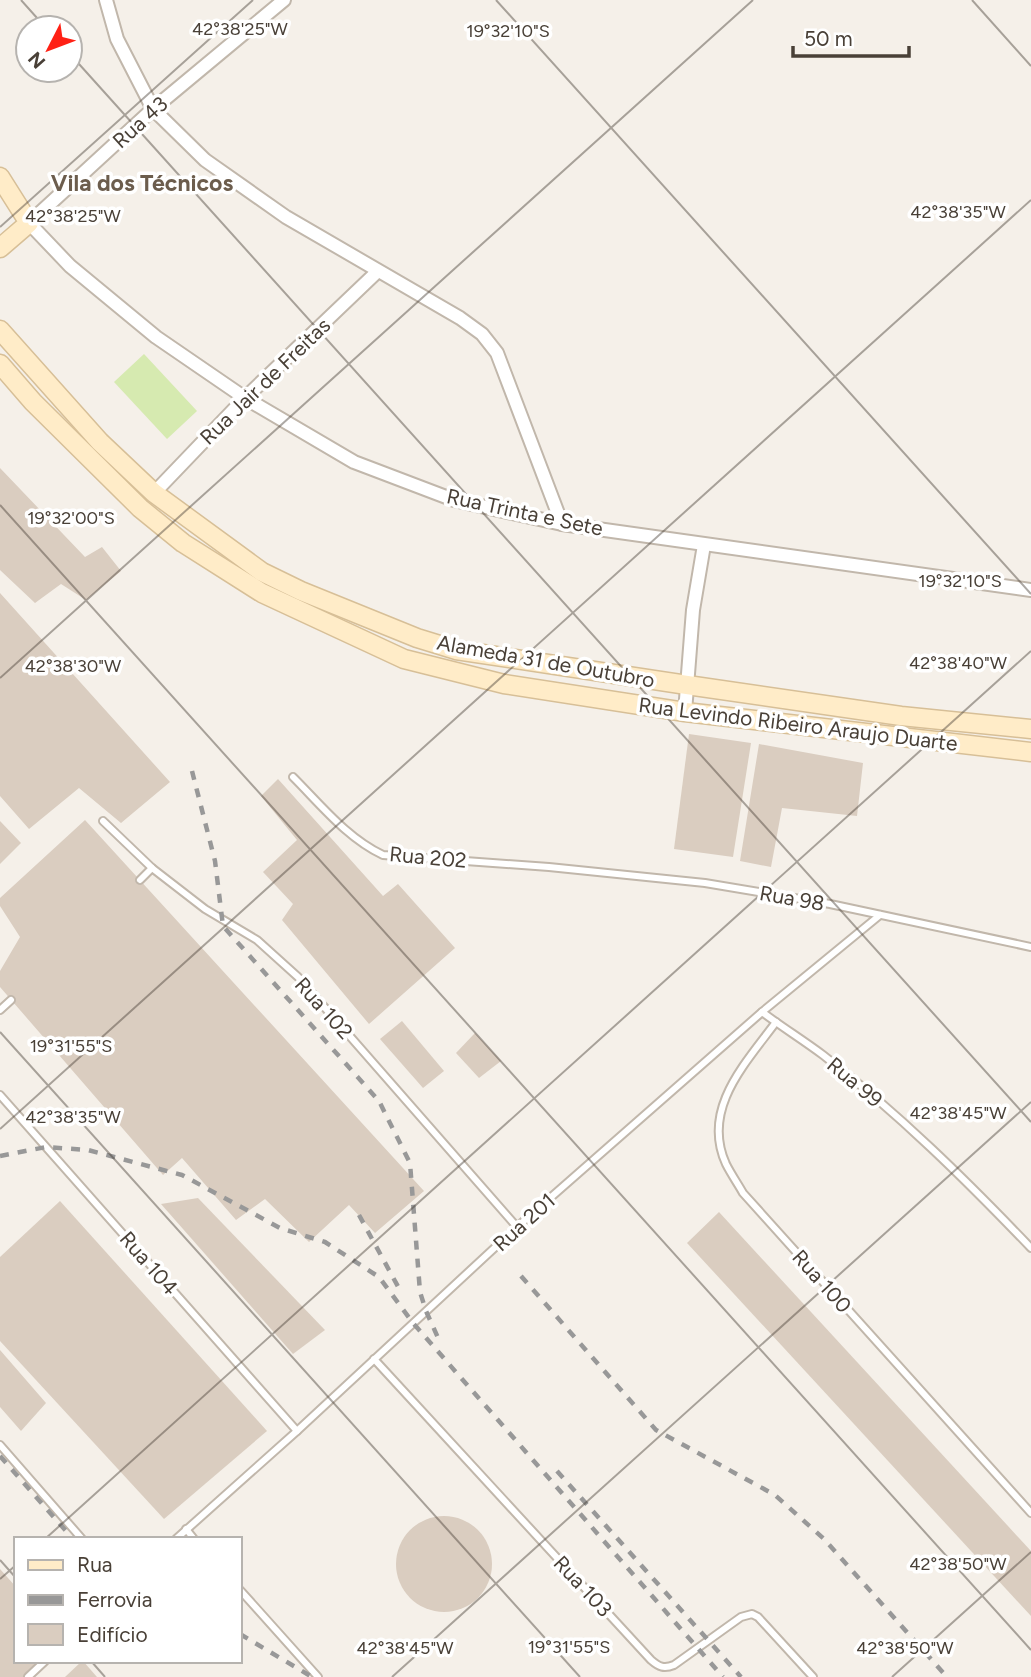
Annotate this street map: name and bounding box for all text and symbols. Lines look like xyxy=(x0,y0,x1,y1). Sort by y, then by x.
north arrow xyxy=(14,14,84,84)
scale bar xyxy=(793,14,908,58)
text: 42°38'25"W xyxy=(192,18,289,40)
text: 19°32'10"S xyxy=(466,20,550,42)
text: 50 m xyxy=(804,26,853,51)
text: N xyxy=(23,47,50,73)
street label: Rua 43 xyxy=(107,91,173,153)
district label: Vila dos Técnicos xyxy=(51,169,233,197)
text: 42°38'35"W xyxy=(910,201,1006,223)
text: 42°38'25"W xyxy=(25,205,122,227)
street label: Rua Jair de Freitas xyxy=(195,312,335,450)
street label: Rua Trinta e Sete xyxy=(445,483,605,541)
text: 19°32'00"S xyxy=(27,507,115,529)
text: 19°32'10"S xyxy=(918,570,1002,592)
street label: Alameda 31 de Outubro xyxy=(435,630,657,692)
text: 42°38'40"W xyxy=(909,652,1008,674)
text: 42°38'30"W xyxy=(25,655,122,677)
street label: Rua Levindo Ribeiro Araujo Duarte xyxy=(637,692,959,756)
street label: Rua 202 xyxy=(388,841,468,873)
street label: Rua 98 xyxy=(758,880,826,916)
street label: Rua 102 xyxy=(290,972,358,1044)
text: 19°31'55"S xyxy=(30,1035,112,1057)
street label: Rua 99 xyxy=(822,1052,888,1112)
text: 42°38'45"W xyxy=(910,1102,1007,1124)
text: 42°38'35"W xyxy=(25,1106,121,1128)
street label: Rua 201 xyxy=(488,1188,560,1256)
street label: Rua 104 xyxy=(115,1226,183,1300)
street label: Rua 100 xyxy=(787,1244,857,1318)
legend xyxy=(14,1537,242,1663)
street label: Rua 103 xyxy=(549,1550,617,1622)
text: Rua xyxy=(77,1552,113,1577)
text: 42°38'50"W xyxy=(909,1553,1007,1575)
text: Ferrovia xyxy=(77,1587,152,1612)
text: Edifício xyxy=(77,1622,148,1647)
text: 19°31'55"S xyxy=(528,1636,610,1658)
text: 42°38'45"W xyxy=(357,1637,454,1659)
text: 42°38'50"W xyxy=(856,1637,954,1659)

